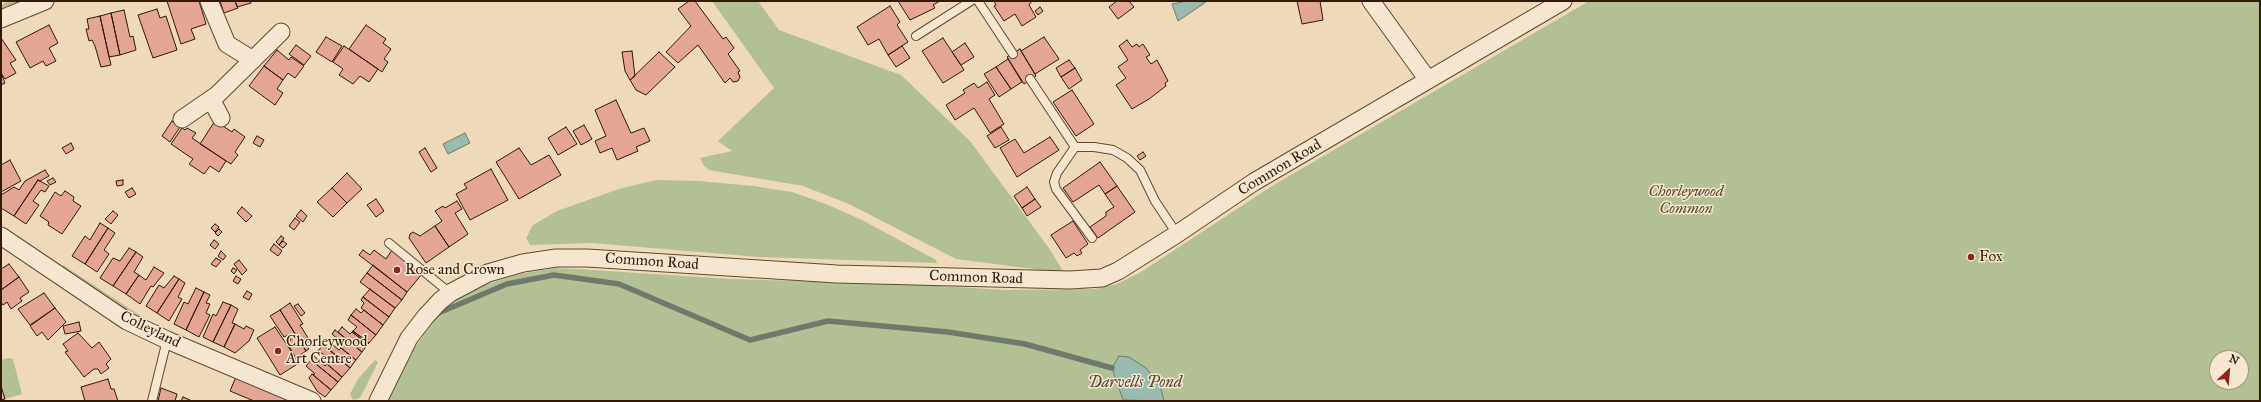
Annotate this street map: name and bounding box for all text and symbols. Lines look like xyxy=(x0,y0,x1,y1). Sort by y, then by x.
street label: Common Road xyxy=(1235,136,1325,200)
park label: Chorleywood Common xyxy=(1648,183,1724,218)
place label: Fox xyxy=(1979,248,2003,266)
street label: Common Road xyxy=(604,250,700,274)
marker: Fox xyxy=(1966,252,1976,262)
place label: Rose and Crown xyxy=(405,261,505,279)
marker: Rose and Crown xyxy=(392,265,402,275)
street label: Common Road xyxy=(929,267,1023,289)
street label: Colleyland xyxy=(117,308,183,352)
place label: Chorleywood Art Centre xyxy=(286,333,367,368)
marker: Chorleywood Art Centre xyxy=(273,346,283,356)
north arrow xyxy=(2209,350,2249,390)
text: N xyxy=(2227,352,2241,368)
water label: Darvells Pond xyxy=(1088,373,1182,393)

